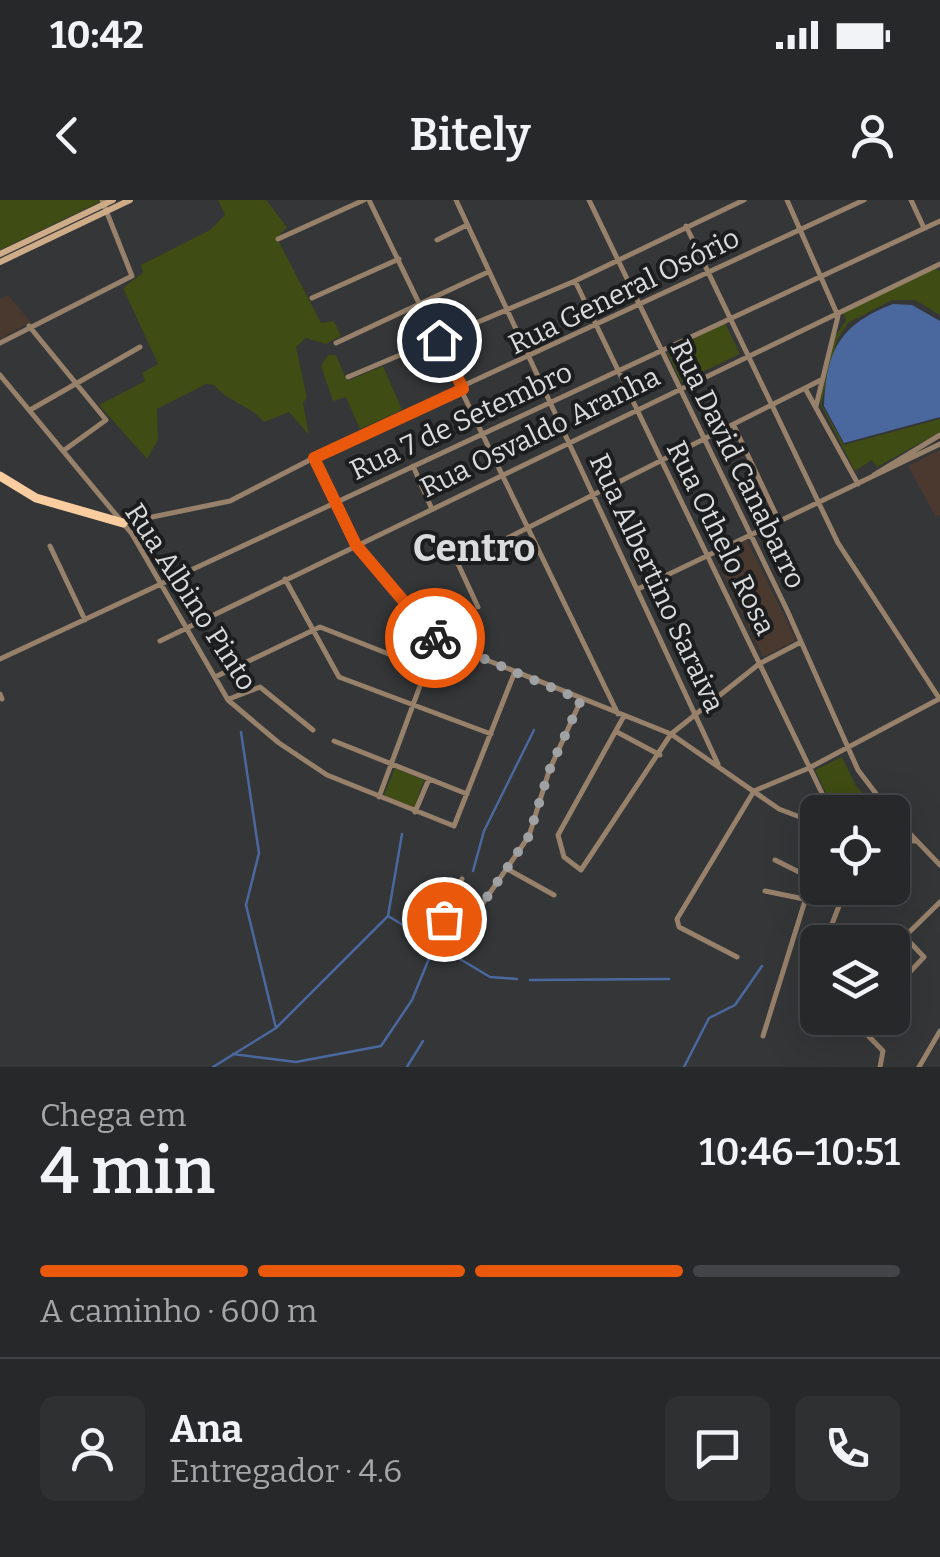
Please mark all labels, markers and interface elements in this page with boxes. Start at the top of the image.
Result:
text: 10:42 [50,12,144,58]
icon: back [40,108,95,163]
text: Bitely [409,108,531,162]
icon: person [845,108,900,163]
street label: Rua General Osório [503,221,745,361]
pin [397,298,482,383]
icon: home [412,313,467,368]
street label: Rua David Canabarro [663,334,813,594]
street label: Rua 7 de Setembro [345,355,577,487]
street label: Rua Osvaldo Aranha [415,360,665,504]
street label: Rua Othelo Rosa [660,436,782,640]
street label: Rua Albertino Saraiva [583,449,731,717]
street label: Rua Albino Pinto [118,497,264,697]
district label: Centro [413,525,535,571]
courier [385,588,485,688]
icon: bike [408,611,463,666]
map controls [800,795,910,1035]
button: locate [800,795,910,905]
pin [402,877,487,962]
icon: bag [417,892,472,947]
button: layers [800,925,910,1035]
text: Chega em [40,1096,187,1134]
text: 10:46–10:51 [699,1129,900,1175]
text: 4 min [40,1132,215,1210]
text: A caminho · 600 m [40,1292,317,1330]
button: person [40,1396,145,1501]
button: chat [665,1396,770,1501]
button: phone [795,1396,900,1501]
text: Ana [170,1406,243,1452]
text: Entregador · 4.6 [170,1452,402,1490]

